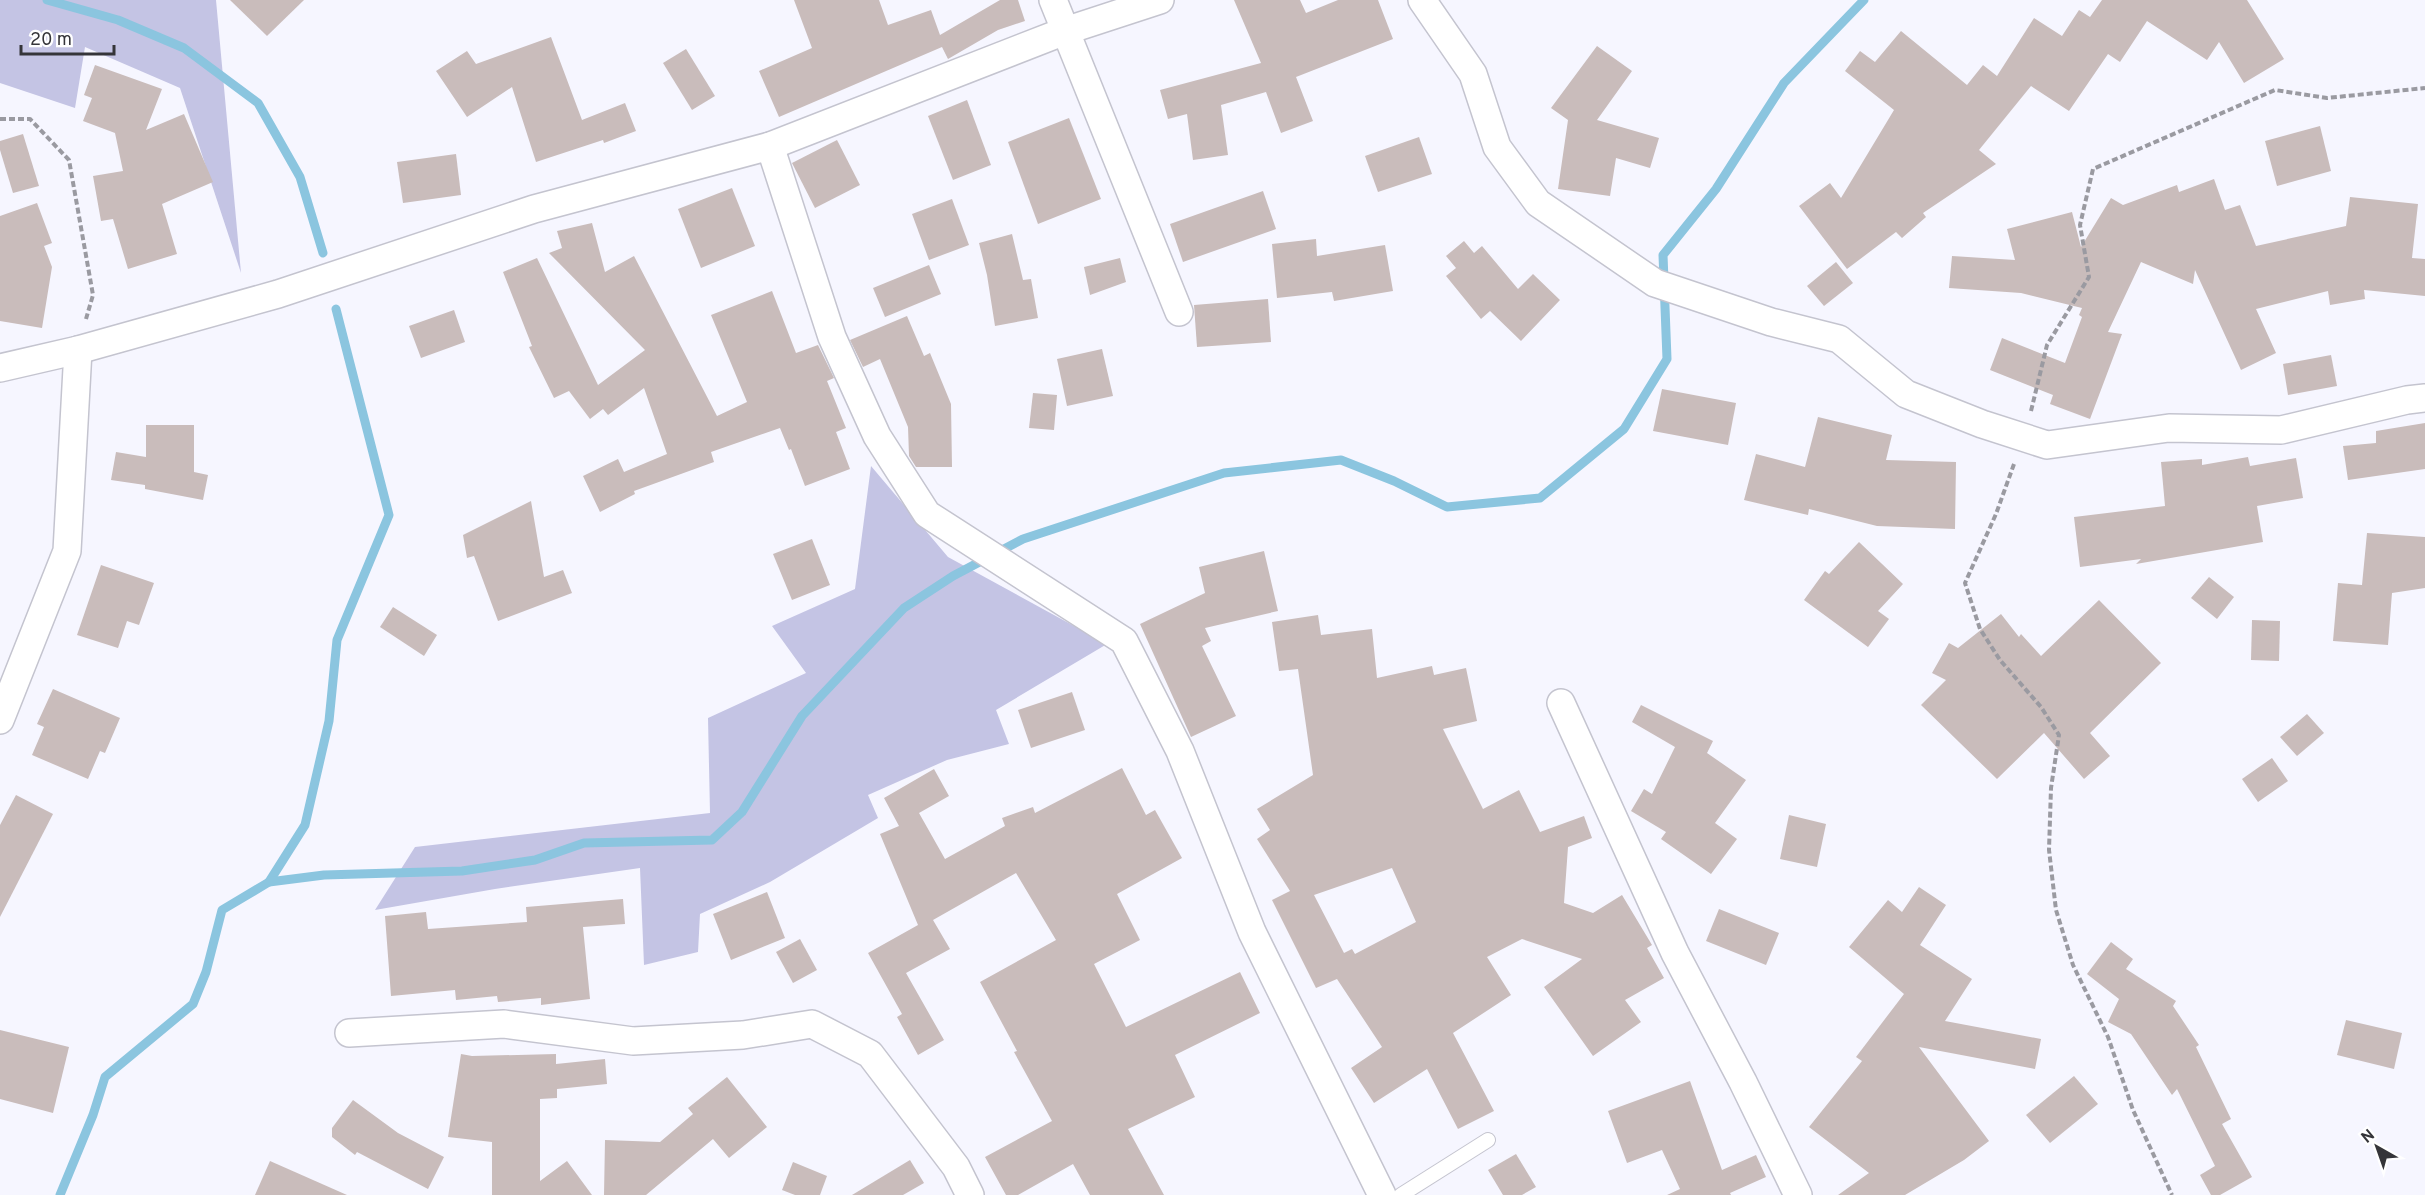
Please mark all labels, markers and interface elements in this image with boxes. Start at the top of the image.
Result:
scale bar [21,18,114,56]
text: 20 m [30,29,72,52]
north arrow [2347,1117,2407,1177]
text: N [2358,1126,2379,1148]

